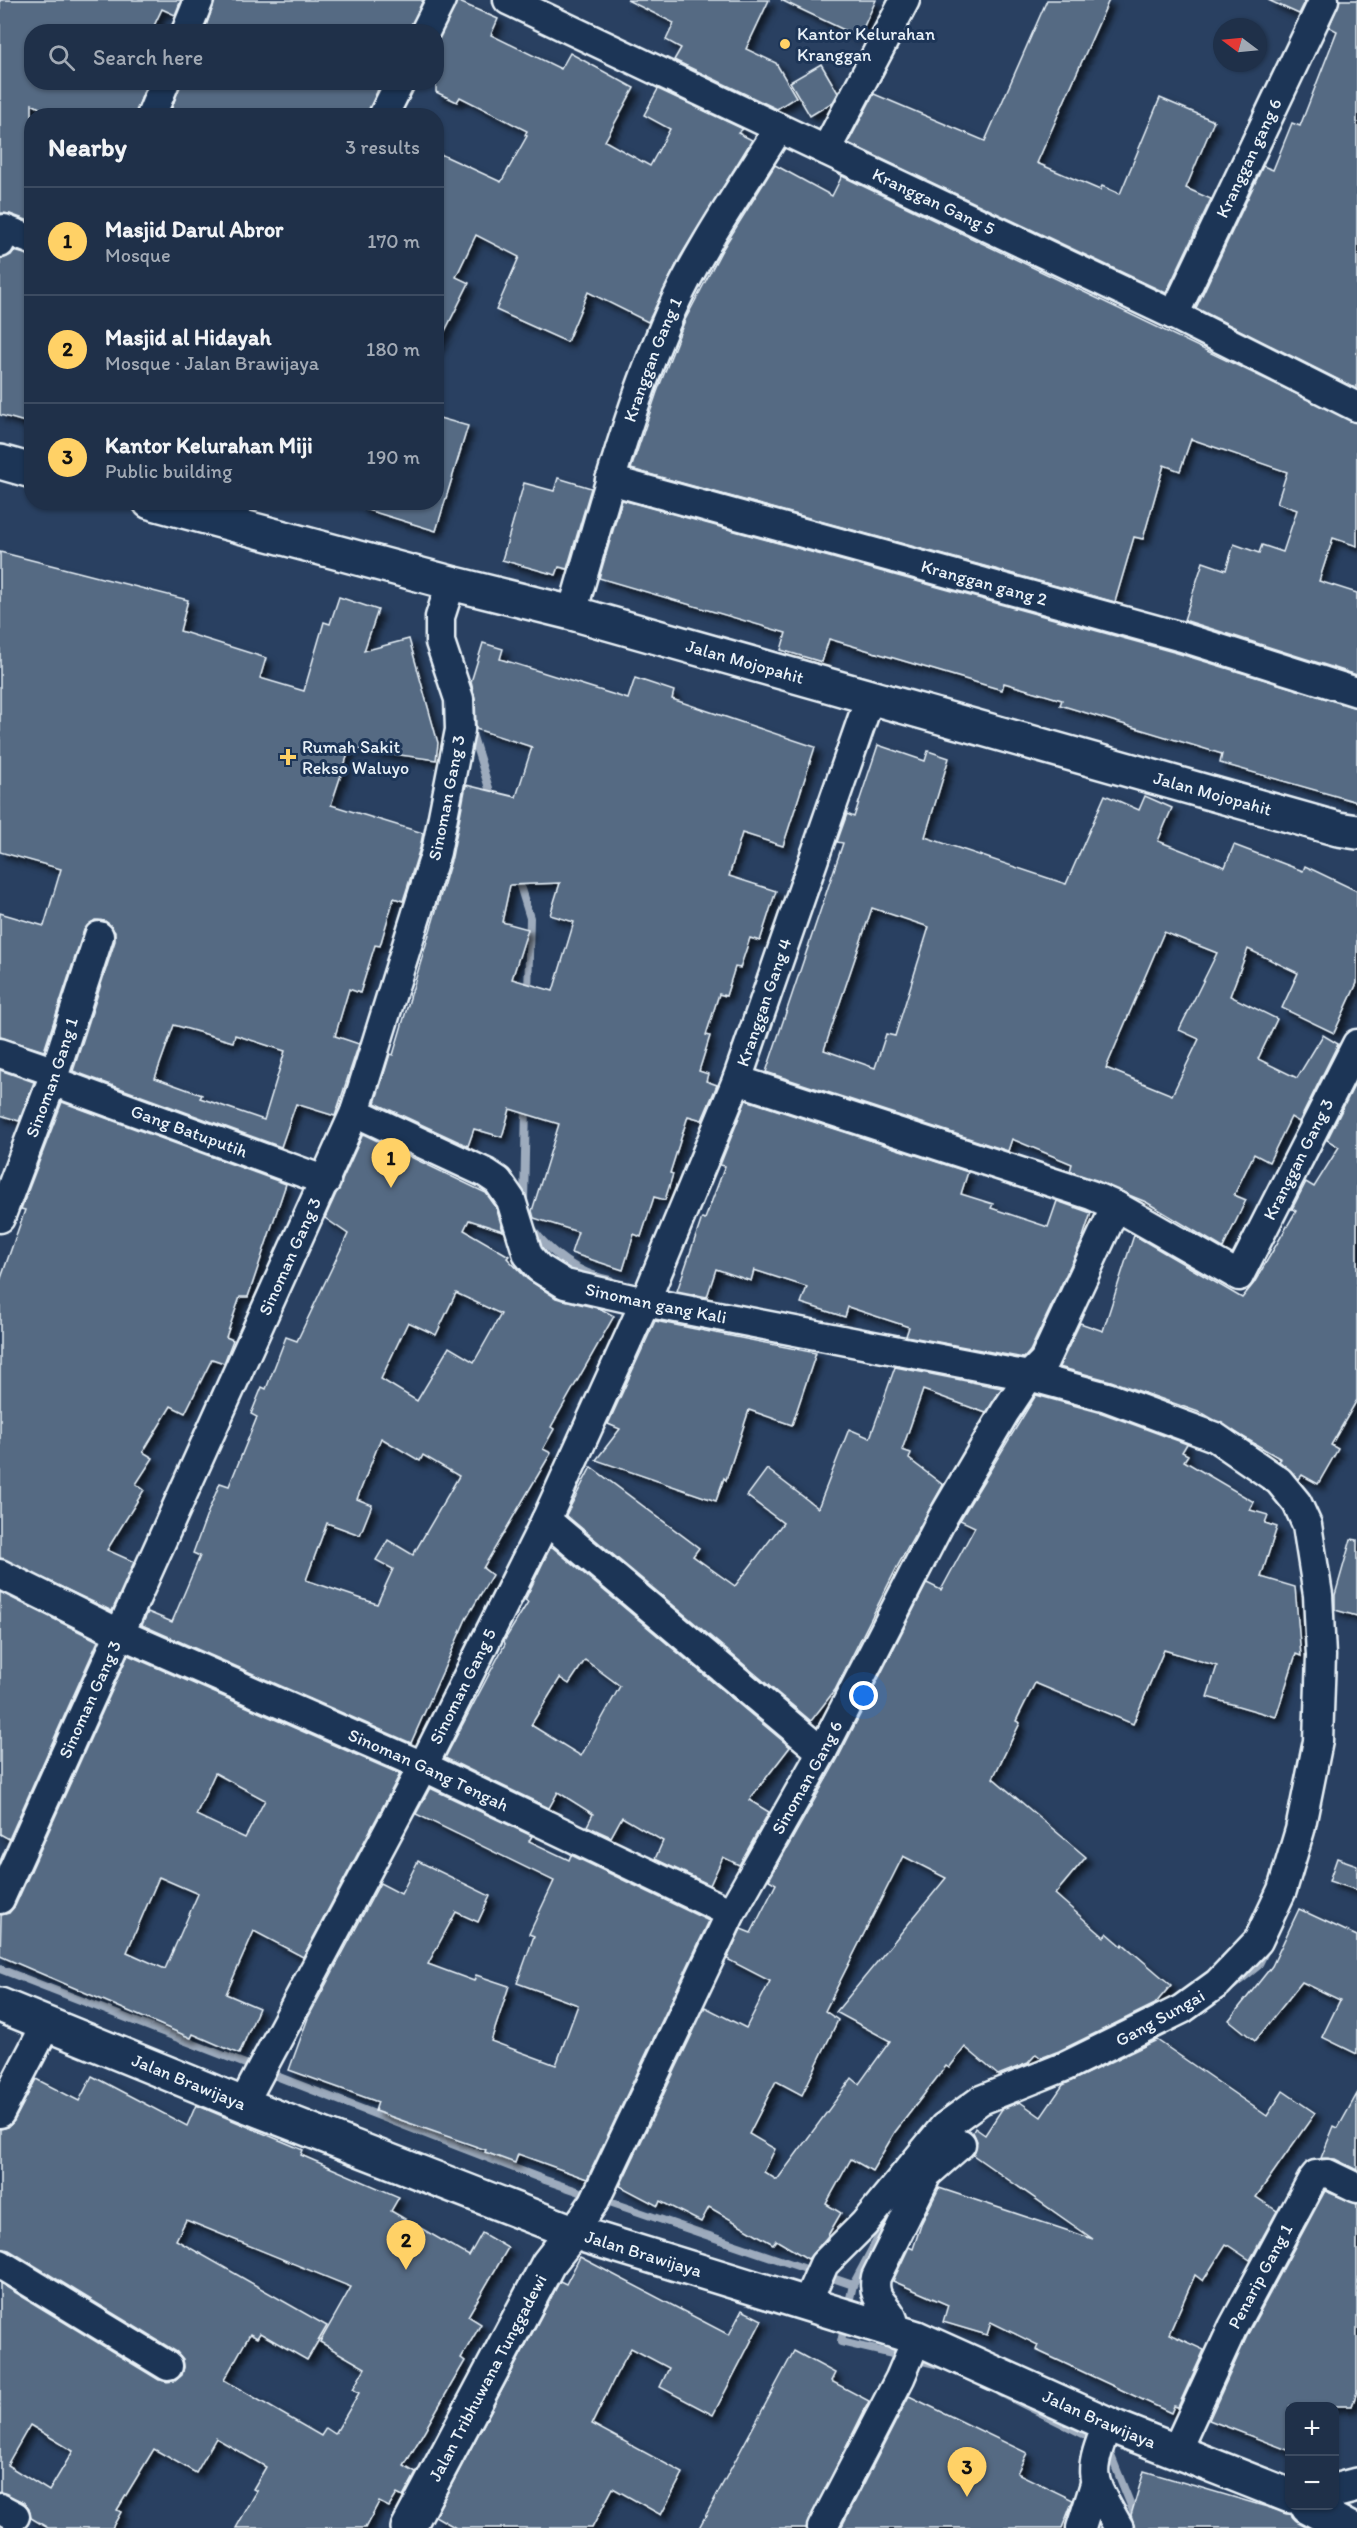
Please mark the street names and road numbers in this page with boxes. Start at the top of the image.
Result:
street label: Kranggan gang 6 [1211,95,1287,221]
street label: Kranggan Gang 5 [869,163,999,240]
street label: Kranggan Gang 1 [619,294,687,425]
street label: Kranggan gang 2 [919,555,1050,611]
street label: Jalan Mojopahit [683,635,807,689]
street label: Sinoman Gang 3 [423,733,470,863]
street label: Jalan Mojopahit [1151,767,1274,821]
street label: Kranggan Gang 4 [732,935,797,1069]
street label: Sinoman Gang 1 [21,1015,83,1140]
street label: Kranggan Gang 3 [1258,1095,1339,1224]
street label: Gang Batuputih [128,1100,251,1163]
street label: Sinoman Gang 3 [254,1194,326,1319]
street label: Sinoman gang Kali [583,1278,728,1328]
street label: Sinoman Gang 5 [425,1625,501,1748]
street label: Sinoman Gang 3 [54,1637,126,1762]
street label: Sinoman Gang 6 [767,1717,847,1838]
street label: Sinoman Gang Tengah [345,1724,512,1816]
street label: Gang Sungai [1112,1985,1208,2051]
street label: Jalan Brawijaya [129,2049,250,2115]
street label: Penarip Gang 1 [1223,2220,1297,2333]
street label: Jalan Brawijaya [582,2225,705,2282]
street label: Jalan Tribhuwana Tunggadewi [424,2270,552,2485]
street label: Jalan Brawijaya [1039,2385,1160,2453]

